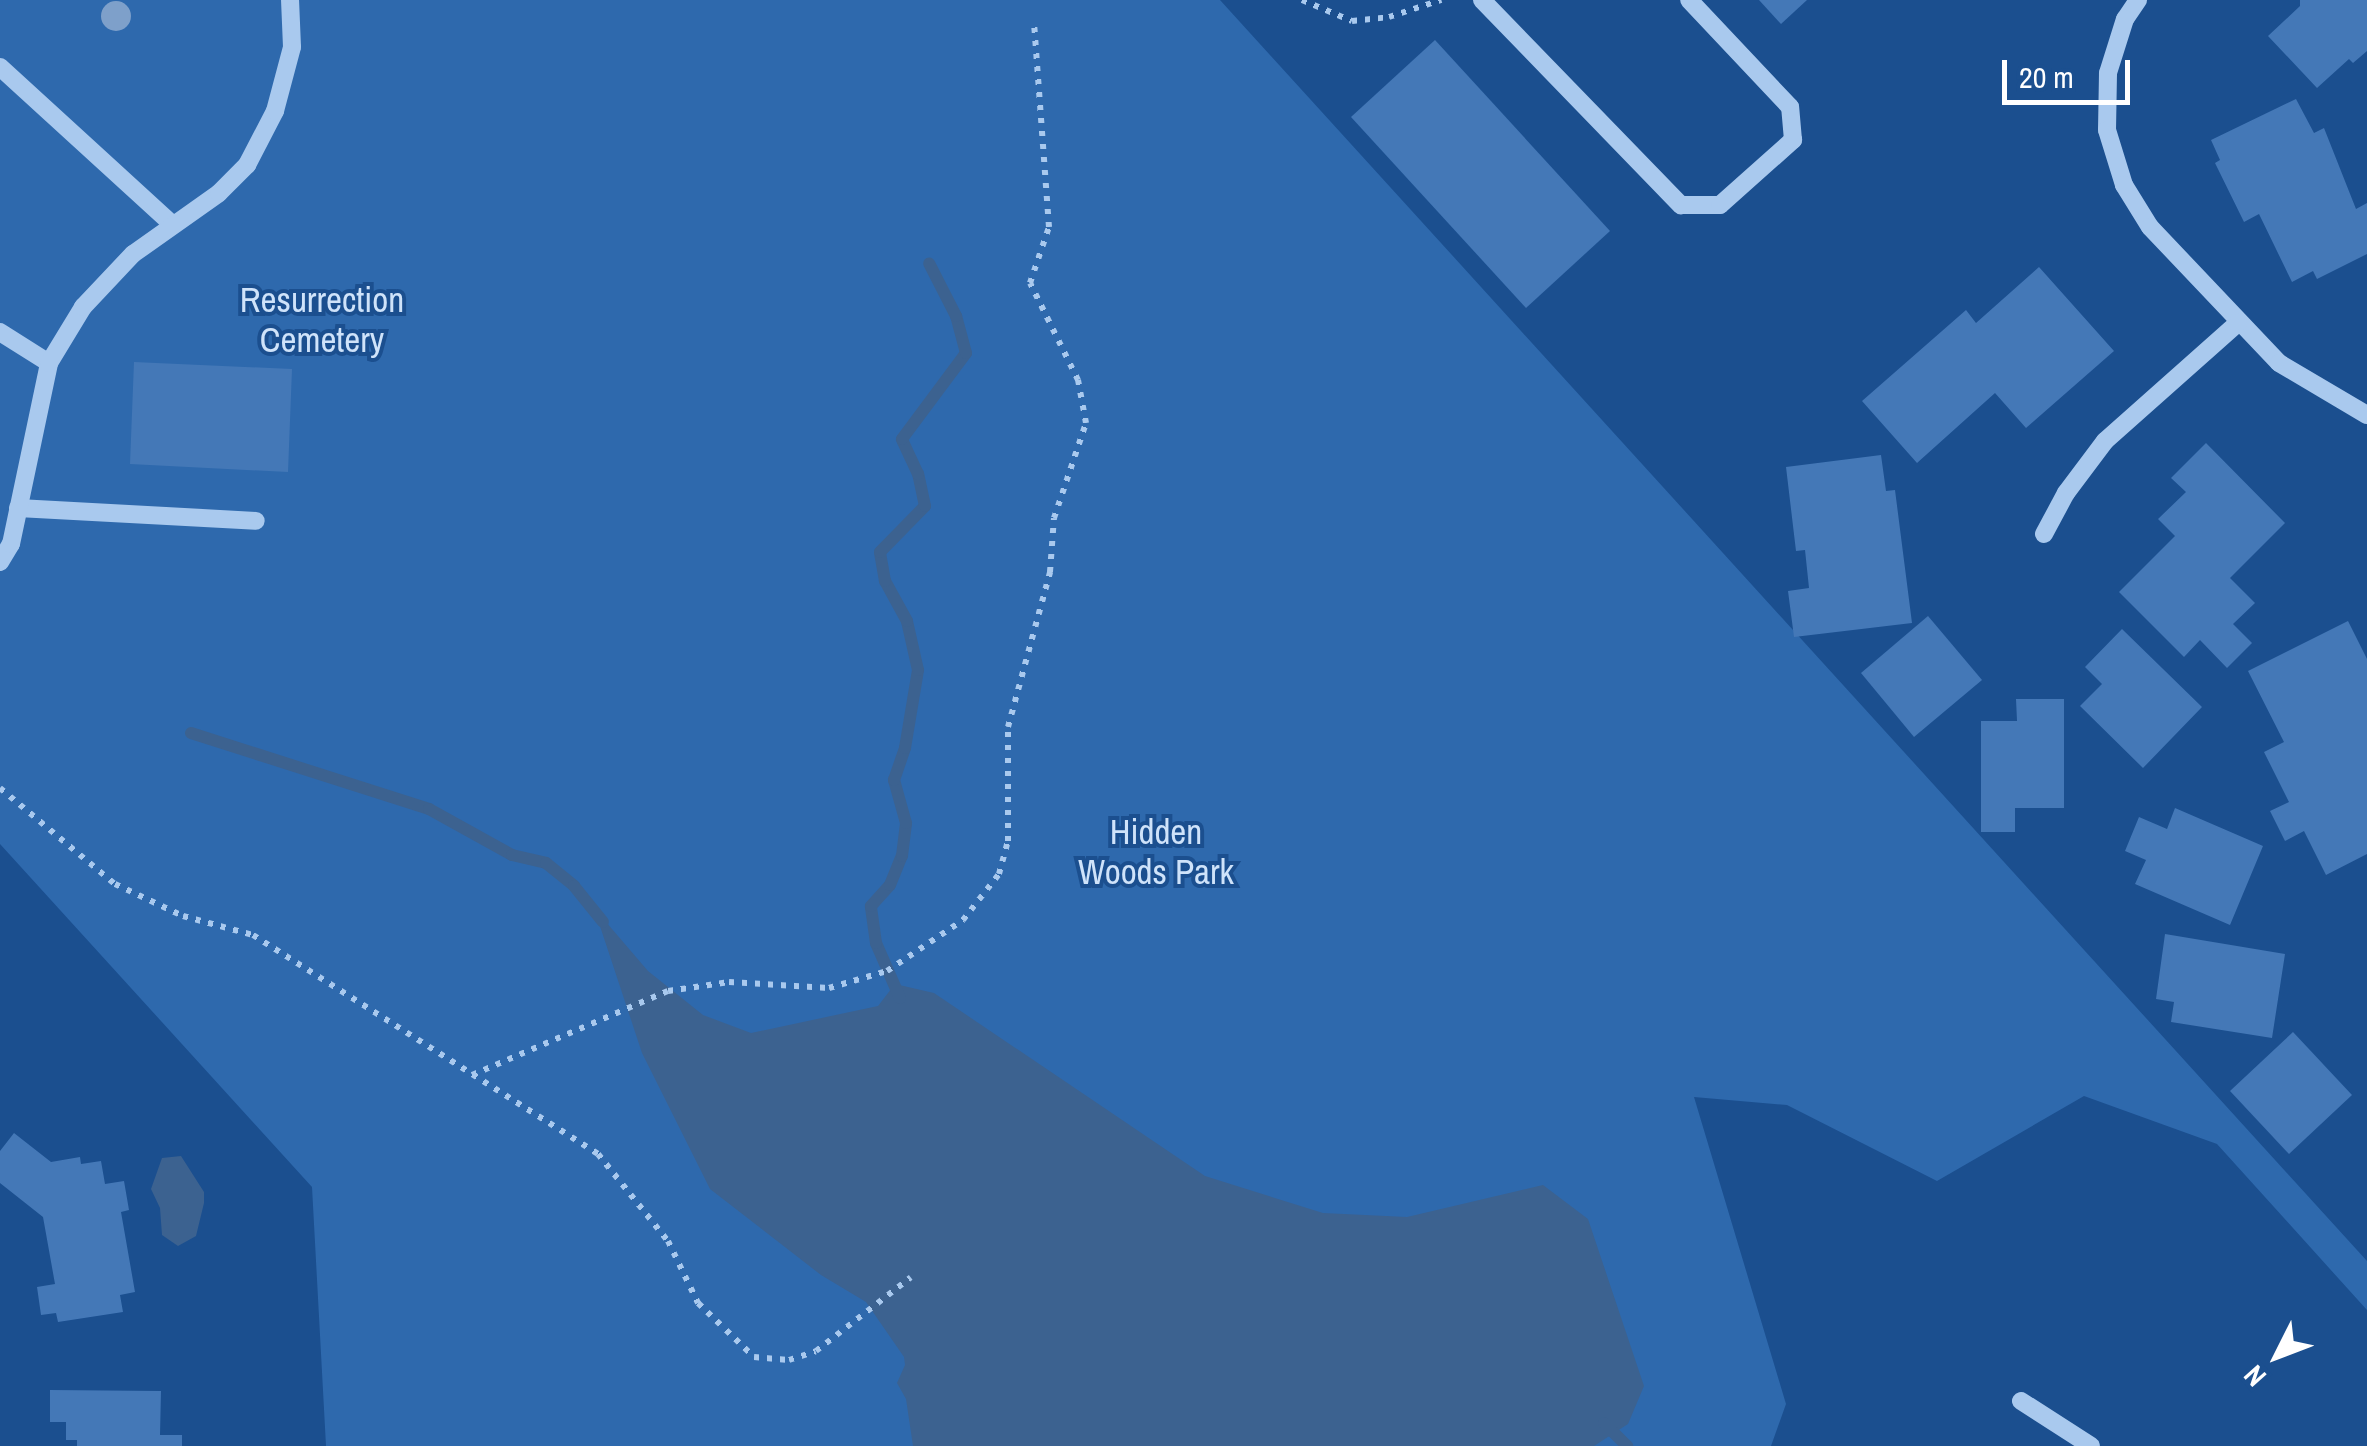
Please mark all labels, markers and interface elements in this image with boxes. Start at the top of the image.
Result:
scale bar [2007,40,2134,102]
text: 20 m [2019,57,2074,97]
park label: Resurrection Cemetery [240,279,404,361]
park label: Hidden Woods Park [1078,811,1234,893]
north arrow [2227,1306,2327,1406]
text: N [2235,1357,2274,1395]

